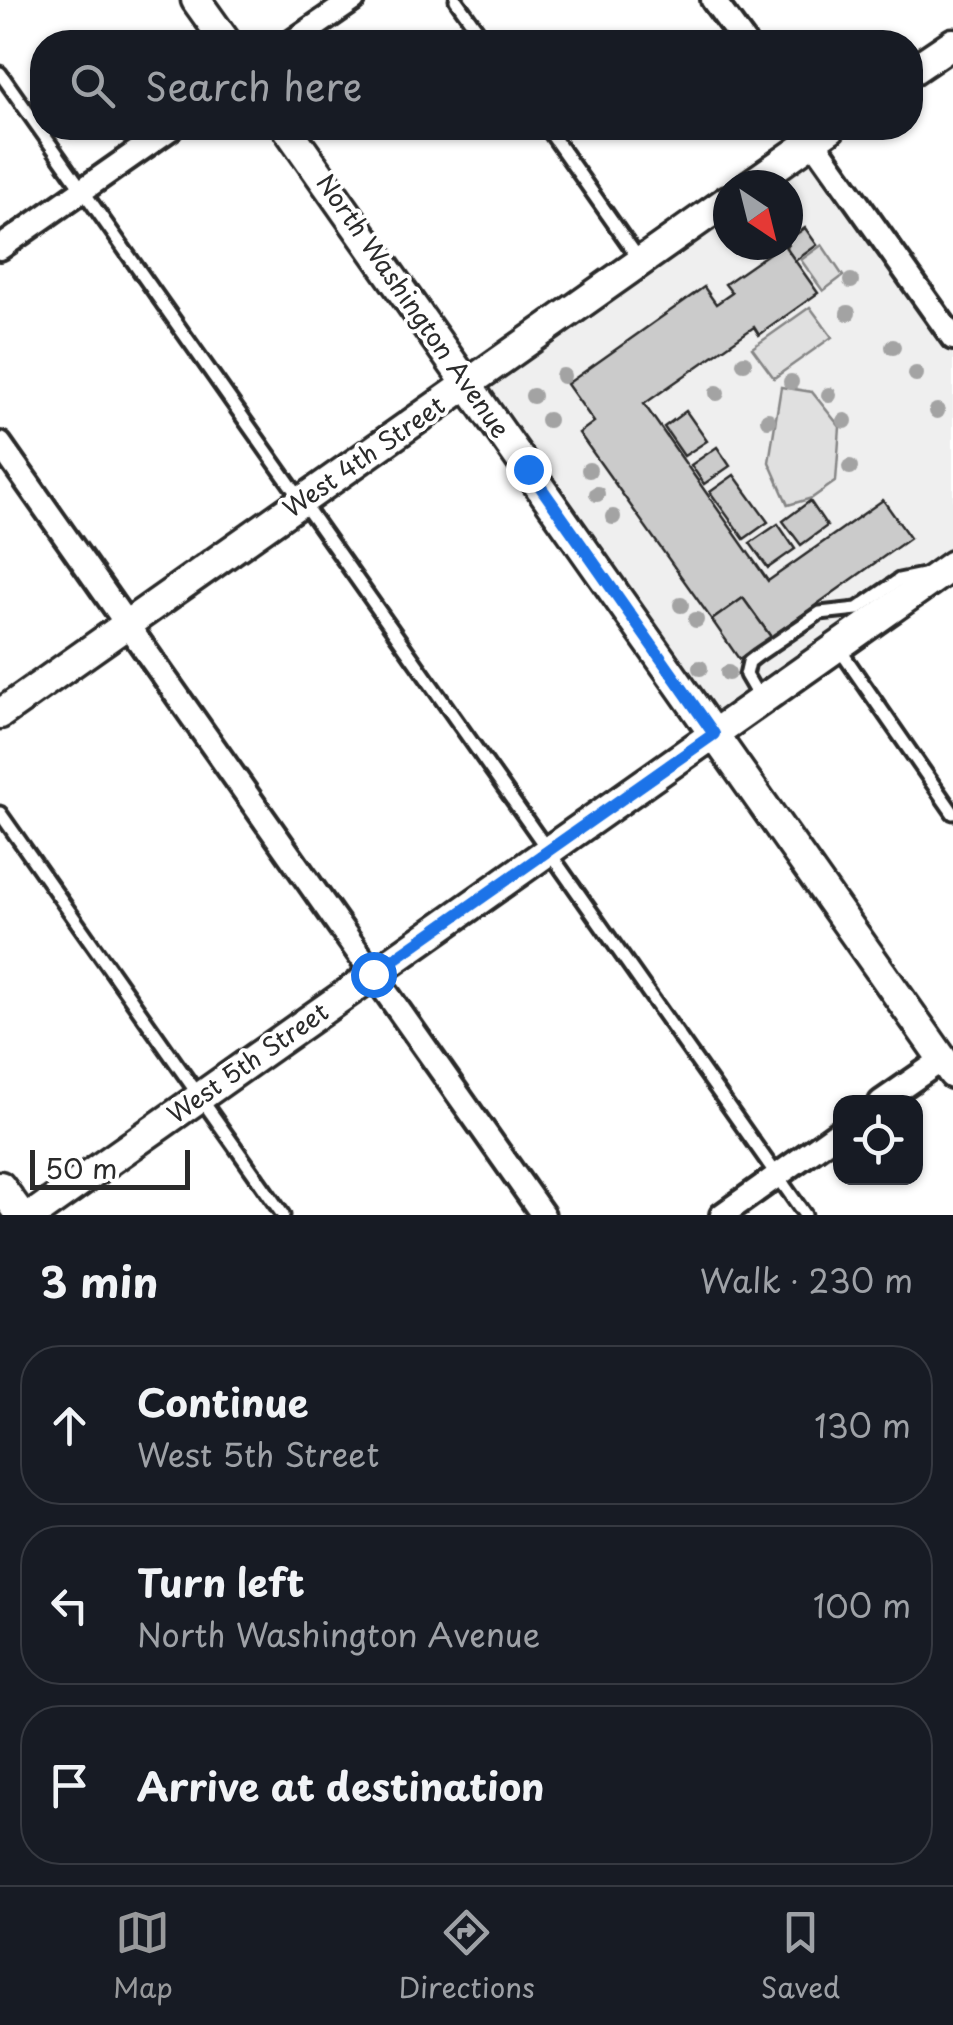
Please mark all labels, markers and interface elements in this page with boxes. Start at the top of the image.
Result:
search box [30,30,923,140]
text: Search here [145,57,362,114]
icon: search [65,58,120,113]
street label: North Washington Avenue [308,166,520,445]
north arrow [713,170,803,260]
street label: West 4th Street [275,386,452,526]
route end [506,447,552,493]
route start [351,952,397,998]
street label: West 5th Street [159,992,336,1132]
map controls [833,1095,923,1185]
button: locate [833,1095,923,1185]
scale bar [30,1145,190,1190]
text: 50 m [45,1146,118,1189]
text: 3 min [40,1249,158,1312]
text: Walk · 230 m [700,1256,913,1304]
text: Continue [137,1373,308,1430]
icon: ahead [42,1398,97,1453]
text: 130 m [814,1401,911,1449]
text: West 5th Street [137,1430,379,1478]
text: Turn left [137,1553,305,1610]
icon: left [42,1578,97,1633]
text: 100 m [813,1581,911,1629]
text: North Washington Avenue [137,1610,540,1658]
text: Arrive at destination [137,1757,545,1814]
icon: arrive [42,1758,97,1813]
tab: Map [113,1905,173,2008]
tab: Directions [399,1905,535,2008]
tab: Saved [761,1905,840,2008]

